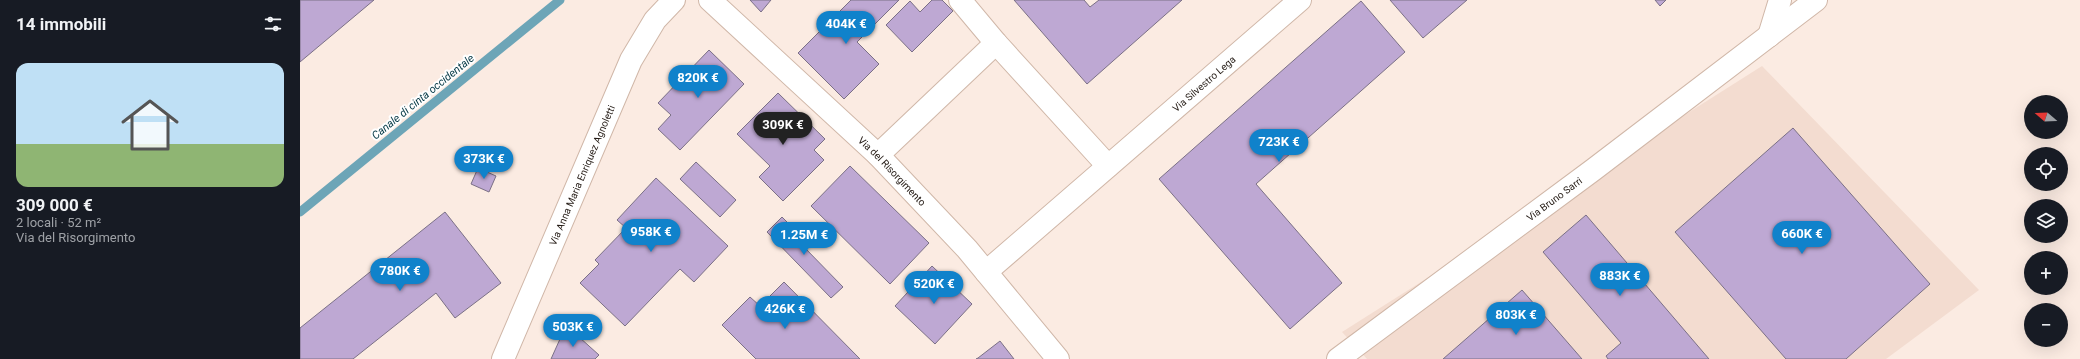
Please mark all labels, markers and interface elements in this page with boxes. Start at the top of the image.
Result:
pin: 404K € [813,11,879,45]
icon: filters [262,13,284,35]
text: 14 immobili [16,14,106,34]
text: 404K € [825,16,867,31]
water label: Canale di cinta occidentale [369,52,477,142]
street label: Via Silvestro Lega [1170,53,1237,114]
pin: 820K € [665,65,731,99]
text: 820K € [677,70,719,85]
icon: home [114,89,186,161]
north arrow [2024,95,2068,139]
map controls [2024,95,2068,347]
street label: Via Anna Maria Enriquez Agnoletti [547,103,617,247]
pin: 309K € [750,112,816,146]
text: 309K € [762,117,804,132]
pin: 723K € [1246,129,1312,163]
street label: Via del Risorgimento [856,134,929,208]
text: 723K € [1258,134,1300,149]
pin: 373K € [451,146,517,180]
button: locate [2024,147,2068,191]
text: 373K € [463,151,505,166]
street label: Via Bruno Sarri [1524,175,1584,223]
text: 309 000 € [16,195,93,215]
button: layers [2024,199,2068,243]
text: 2 locali · 52 m² [16,215,101,230]
pin: 958K € [618,219,684,253]
pin: 660K € [1769,221,1835,255]
pin: 1.25M € [767,222,841,256]
text: 958K € [630,224,672,239]
text: 660K € [1781,226,1823,241]
text: 1.25M € [780,227,828,242]
text: Via del Risorgimento [16,230,135,245]
button: + [2024,251,2068,295]
pin: 780K € [367,258,433,292]
text: 780K € [379,263,421,278]
pin: 883K € [1587,263,1653,297]
text: 883K € [1599,268,1641,283]
pin: 520K € [901,271,967,305]
text: 520K € [913,276,955,291]
pin: 426K € [752,296,818,330]
text: 426K € [764,301,806,316]
pin: 803K € [1483,302,1549,336]
button: − [2024,303,2068,347]
text: 803K € [1495,307,1537,322]
pin: 503K € [540,314,606,348]
text: 503K € [552,319,594,334]

